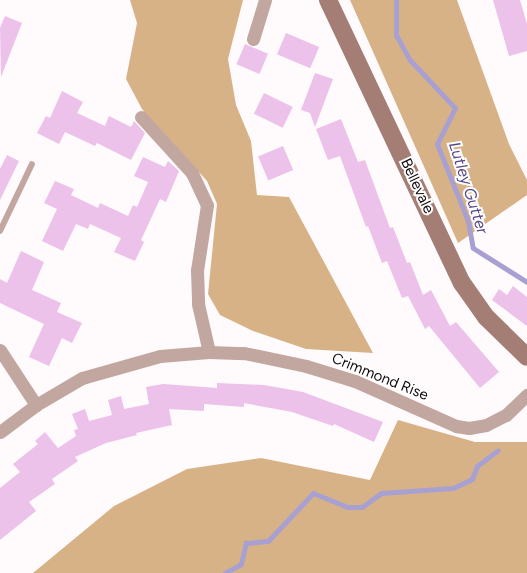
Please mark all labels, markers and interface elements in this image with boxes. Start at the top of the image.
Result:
water label: Lutley Gutter [444,140,492,236]
street label: Bellevale [396,156,438,216]
street label: Crimmond Rise [329,349,431,405]

